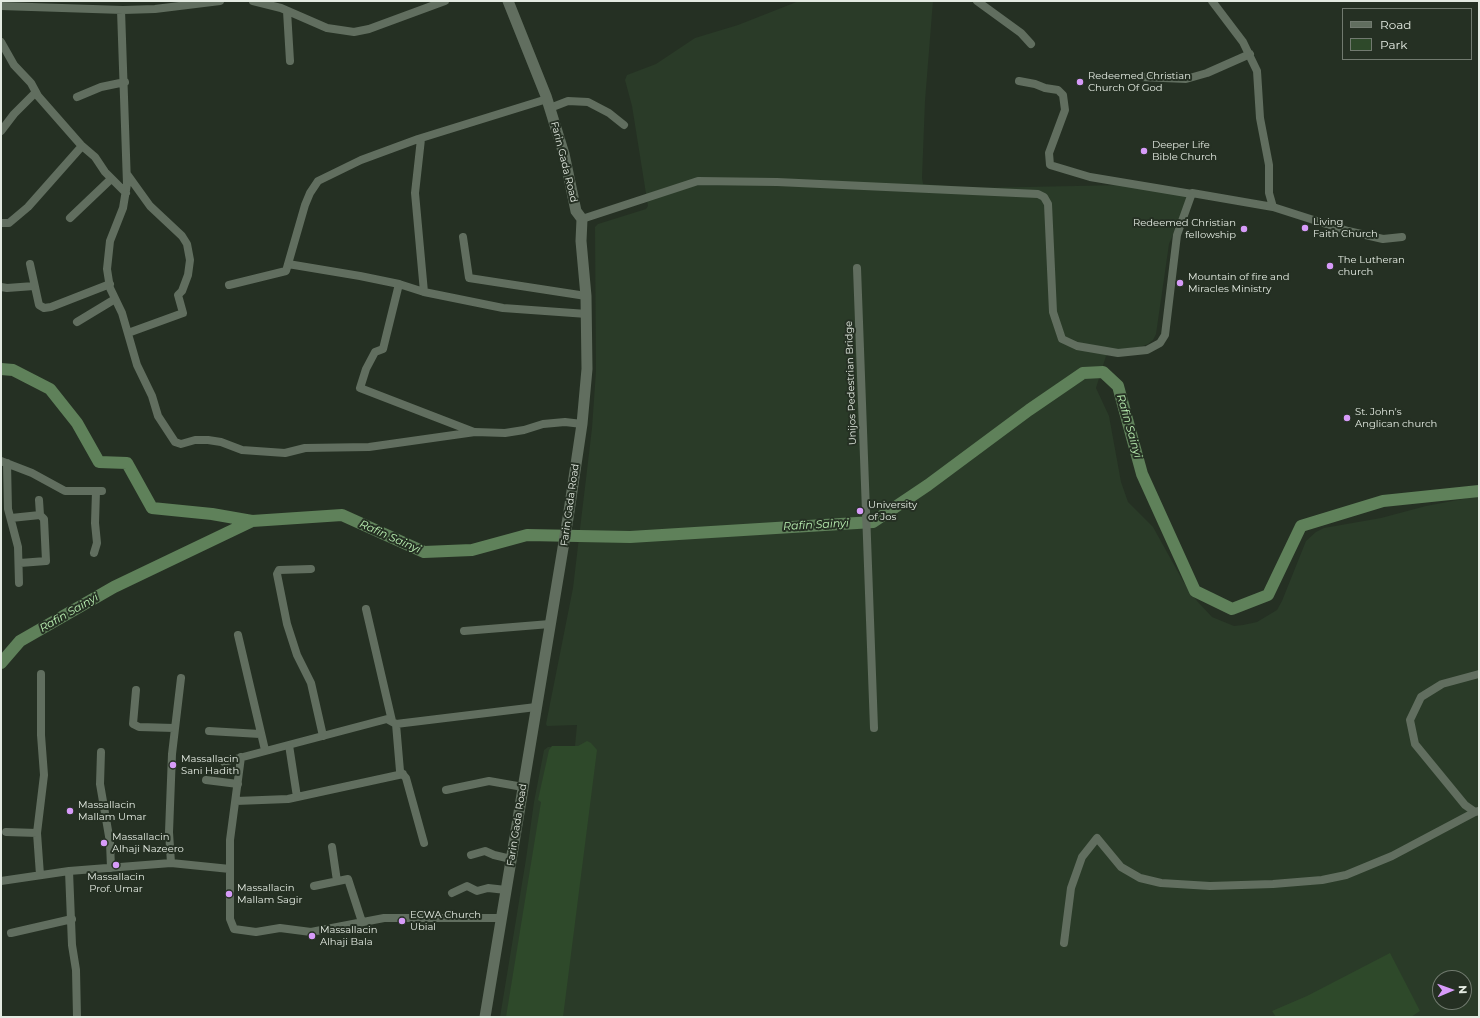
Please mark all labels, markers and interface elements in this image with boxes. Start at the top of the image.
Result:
legend [1342,8,1472,60]
text: Road [1380,17,1411,32]
text: Park [1380,37,1407,52]
place label: Redeemed Christian Church Of God [1088,70,1191,94]
marker: Redeemed Christian Church Of God [1075,77,1085,87]
street label: Farin Gada Road [548,120,580,204]
place label: Deeper Life Bible Church [1152,139,1217,162]
marker: Deeper Life Bible Church [1139,146,1149,156]
place label: Living Faith Church [1313,216,1378,240]
place label: Redeemed Christian fellowship [1133,217,1236,240]
marker: Living Faith Church [1300,223,1310,233]
marker: Redeemed Christian fellowship [1239,224,1249,234]
place label: The Lutheran church [1338,254,1405,278]
marker: The Lutheran church [1325,261,1335,271]
place label: Mountain of fire and Miracles Ministry [1188,271,1289,294]
marker: Mountain of fire and Miracles Ministry [1175,278,1185,288]
street label: Unijos Pedestrian Bridge [843,321,859,445]
water label: Rafin Sainyi [1114,393,1144,459]
place label: St. John's Anglican church [1355,406,1437,430]
marker: St. John's Anglican church [1342,413,1352,423]
street label: Farin Gada Road [558,463,582,547]
place label: University of Jos [868,499,917,522]
marker: University of Jos [855,506,865,516]
water label: Rafin Sainyi [783,517,849,533]
water label: Rafin Sainyi [357,518,423,556]
water label: Rafin Sainyi [37,591,101,635]
place label: Massallacin Sani Hadith [181,753,239,776]
marker: Massallacin Sani Hadith [168,760,178,770]
street label: Farin Gada Road [505,783,529,867]
place label: Massallacin Mallam Umar [78,799,146,822]
marker: Massallacin Mallam Umar [65,806,75,816]
place label: Massallacin Alhaji Nazeero [112,831,184,854]
marker: Massallacin Alhaji Nazeero [99,838,109,848]
marker: Massallacin Prof. Umar [111,860,121,870]
place label: Massallacin Prof. Umar [87,871,145,894]
place label: Massallacin Mallam Sagir [237,882,303,906]
marker: Massallacin Mallam Sagir [224,889,234,899]
place label: ECWA Church Ubial [410,909,481,932]
marker: ECWA Church Ubial [397,916,407,926]
place label: Massallacin Alhaji Bala [320,924,377,948]
marker: Massallacin Alhaji Bala [307,931,317,941]
north arrow [1432,970,1472,1010]
text: N [1456,985,1470,994]

